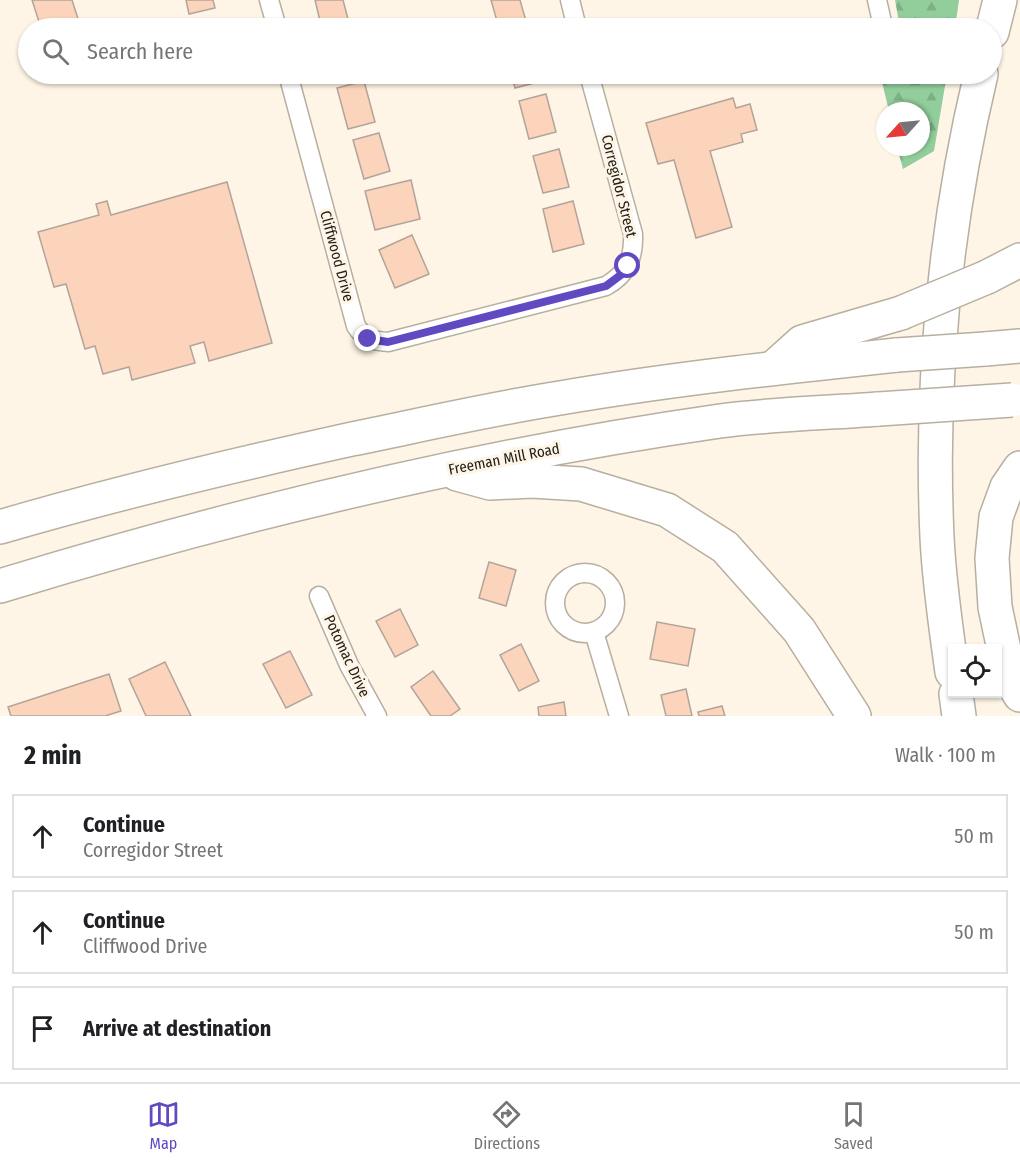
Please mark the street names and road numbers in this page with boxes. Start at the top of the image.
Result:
street label: Corregidor Street [598,133,640,239]
street label: Cliffwood Drive [316,209,358,303]
street label: Freeman Mill Road [447,439,561,479]
street label: Potomac Drive [320,612,374,700]

